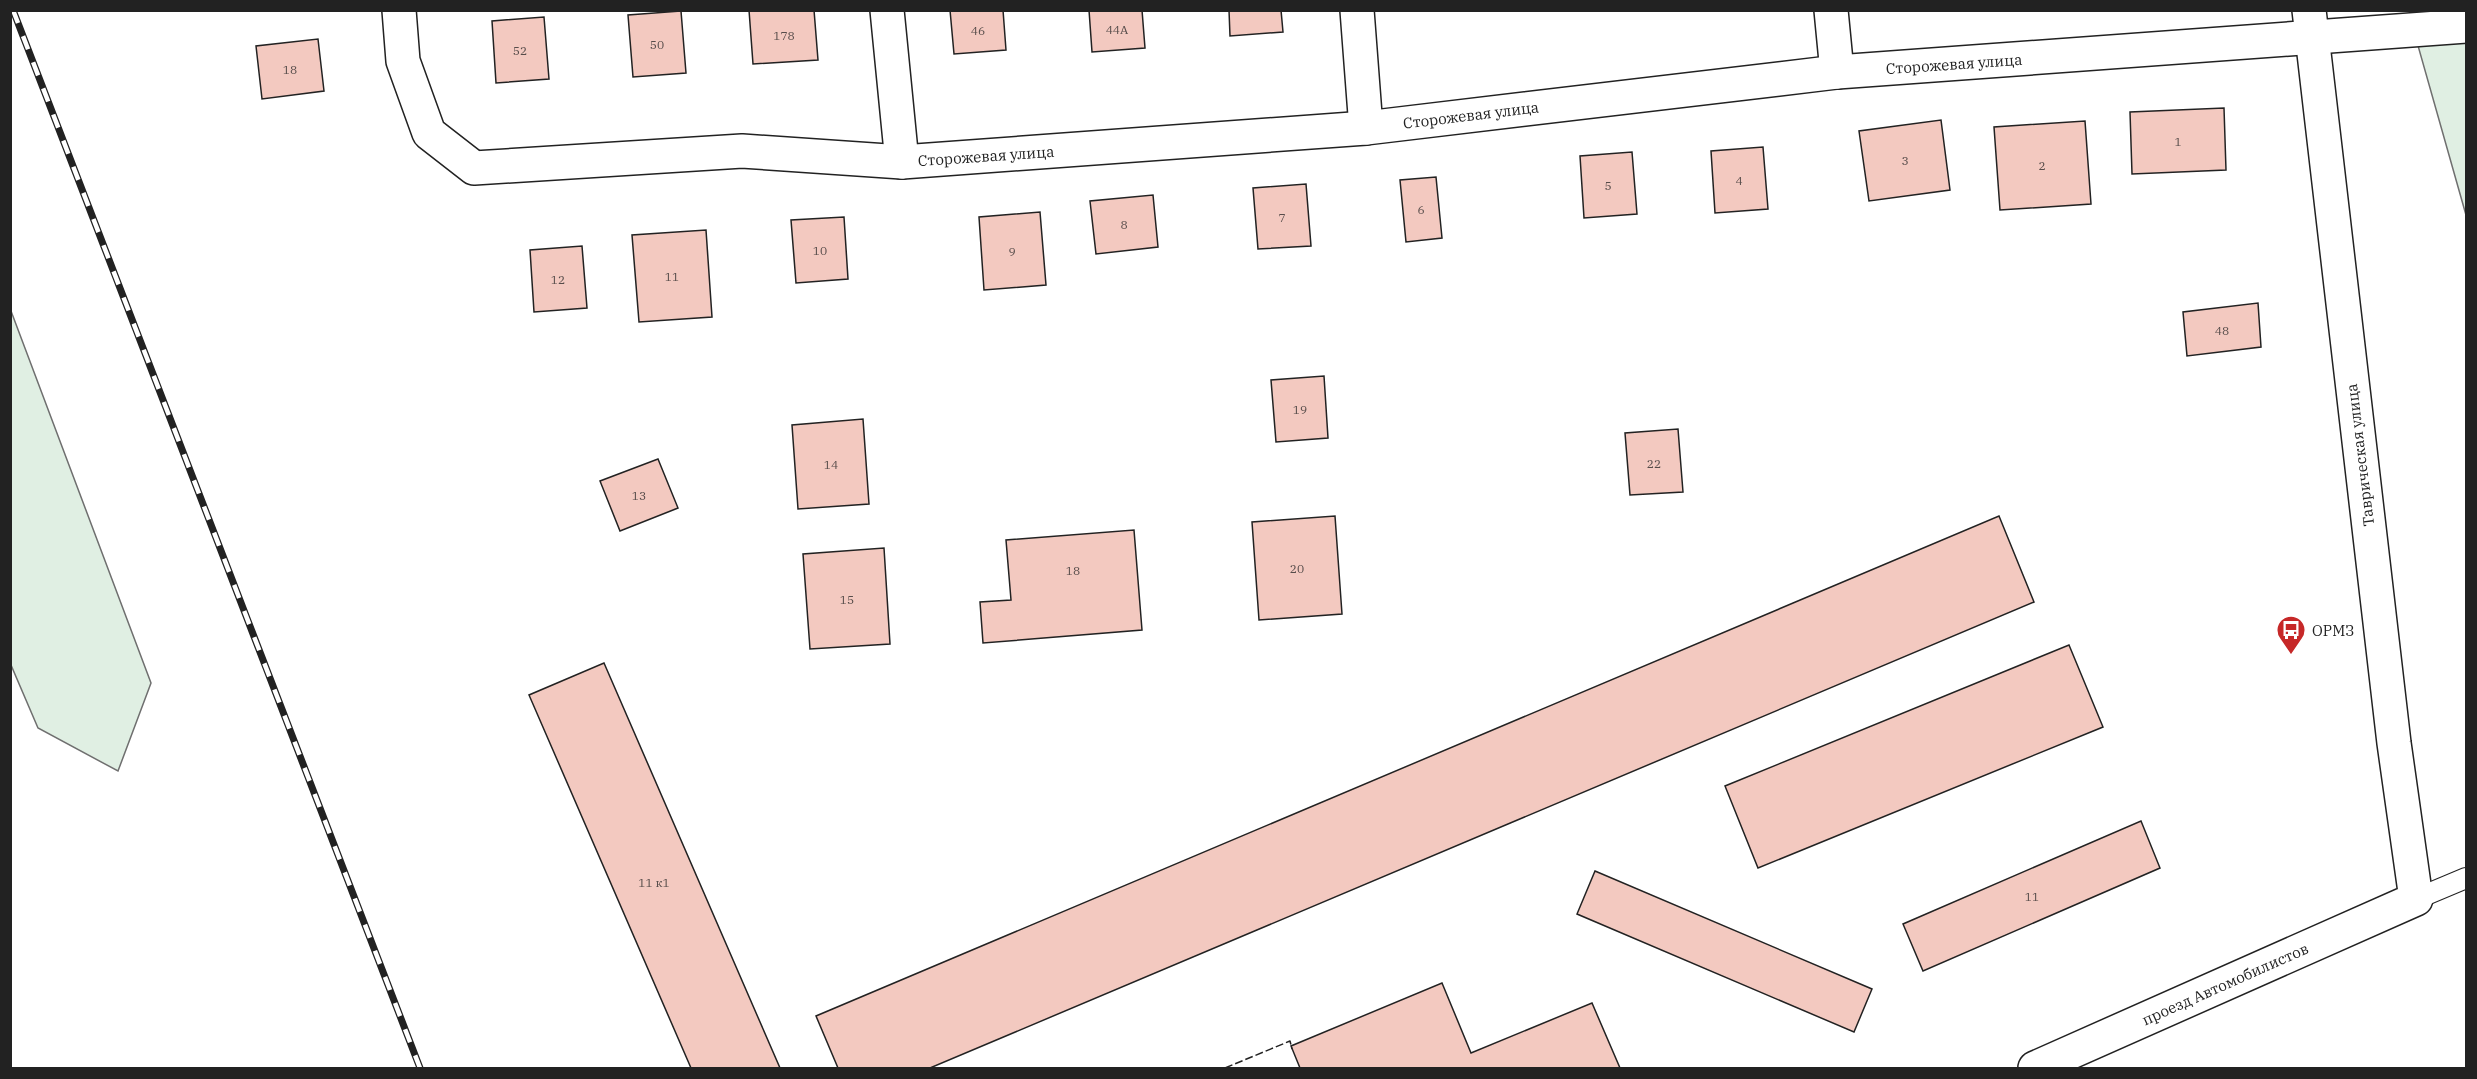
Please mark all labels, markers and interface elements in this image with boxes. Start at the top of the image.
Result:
house number: 44А [1106,22,1129,37]
house number: 46 [971,23,985,38]
house number: 178 [773,28,795,43]
house number: 50 [650,37,664,52]
house number: 52 [513,43,527,58]
street label: Сторожевая улица [1885,50,2023,78]
house number: 18 [283,62,297,77]
street label: Сторожевая улица [1402,97,1540,133]
house number: 1 [2174,134,2182,149]
street label: Сторожевая улица [917,142,1055,170]
house number: 3 [1901,153,1909,168]
house number: 2 [2038,158,2046,173]
house number: 4 [1735,173,1743,188]
house number: 5 [1604,178,1612,193]
house number: 6 [1417,202,1425,217]
house number: 7 [1278,210,1286,225]
house number: 8 [1120,217,1128,232]
house number: 10 [813,243,827,258]
house number: 9 [1008,244,1016,259]
house number: 11 [665,269,679,284]
house number: 12 [551,272,565,287]
house number: 48 [2215,323,2229,338]
street label: Таврическая улица [2342,383,2378,527]
house number: 19 [1293,402,1307,417]
house number: 22 [1647,456,1661,471]
house number: 14 [824,457,838,472]
house number: 13 [632,488,646,503]
house number: 20 [1290,561,1304,576]
house number: 18 [1066,563,1080,578]
house number: 15 [840,592,854,607]
bus stop icon: ОРМЗ [2275,614,2307,656]
place label: ОРМЗ [2312,621,2354,640]
house number: 11 к1 [638,875,670,890]
house number: 11 [2025,889,2039,904]
street label: проезд Автомобилистов [2139,939,2311,1029]

